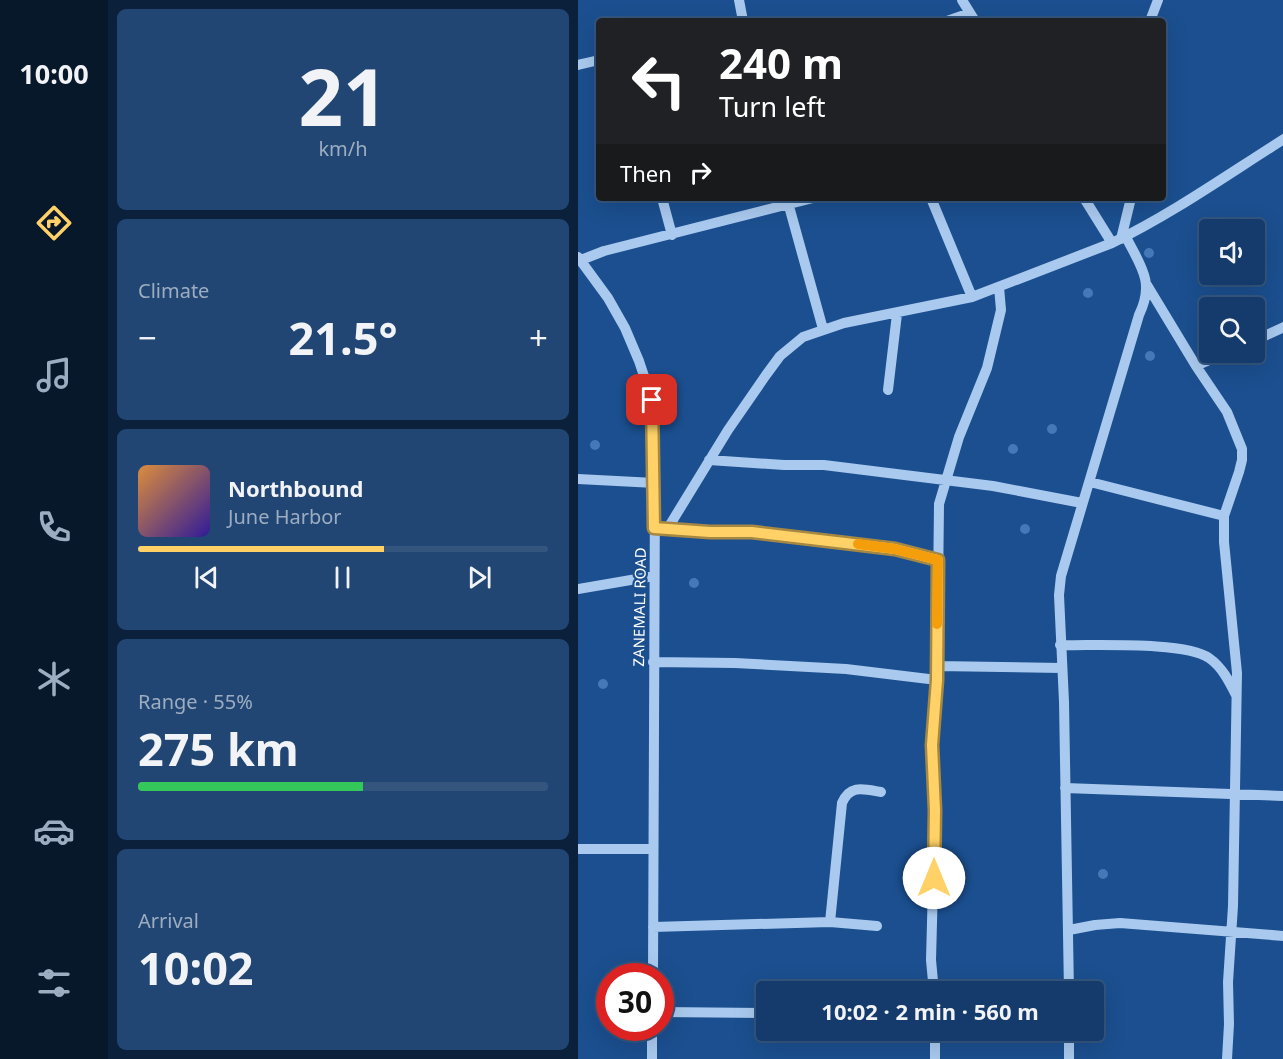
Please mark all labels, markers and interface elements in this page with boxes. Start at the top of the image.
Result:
text: 240 m [719,34,843,91]
icon: left [620,42,698,120]
text: 21 [298,43,388,149]
text: 10:00 [19,55,89,92]
text: Turn left [719,88,825,125]
text: km/h [318,135,368,162]
icon: right [684,156,717,189]
text: Then [620,158,672,188]
icon: directions [33,202,75,244]
map controls [1199,219,1265,363]
button: sound [1199,219,1265,285]
text: Climate [138,277,209,304]
button: search [1199,297,1265,363]
text: 21.5° [289,307,397,368]
text: − [138,315,157,360]
text: + [529,315,548,360]
icon: music [33,354,75,396]
pin [626,374,677,425]
icon: arrive [635,383,668,416]
text: Northbound [228,473,363,503]
text: June Harbor [228,503,342,530]
icon: phone [33,506,75,548]
street label: ZANEMALI ROAD [628,547,650,667]
icon: previous [190,561,223,594]
icon: pause [326,561,359,594]
icon: next [463,561,496,594]
icon: climate [33,658,75,700]
text: Range · 55% [138,688,253,715]
text: 275 km [138,718,299,779]
icon: car [33,810,75,852]
position arrow [902,846,966,910]
text: Arrival [138,907,199,934]
text: 10:02 [138,937,254,998]
icon: filters [33,962,75,1004]
speed limit sign: 30 [596,963,674,1041]
text: 10:02 · 2 min · 560 m [821,996,1039,1026]

